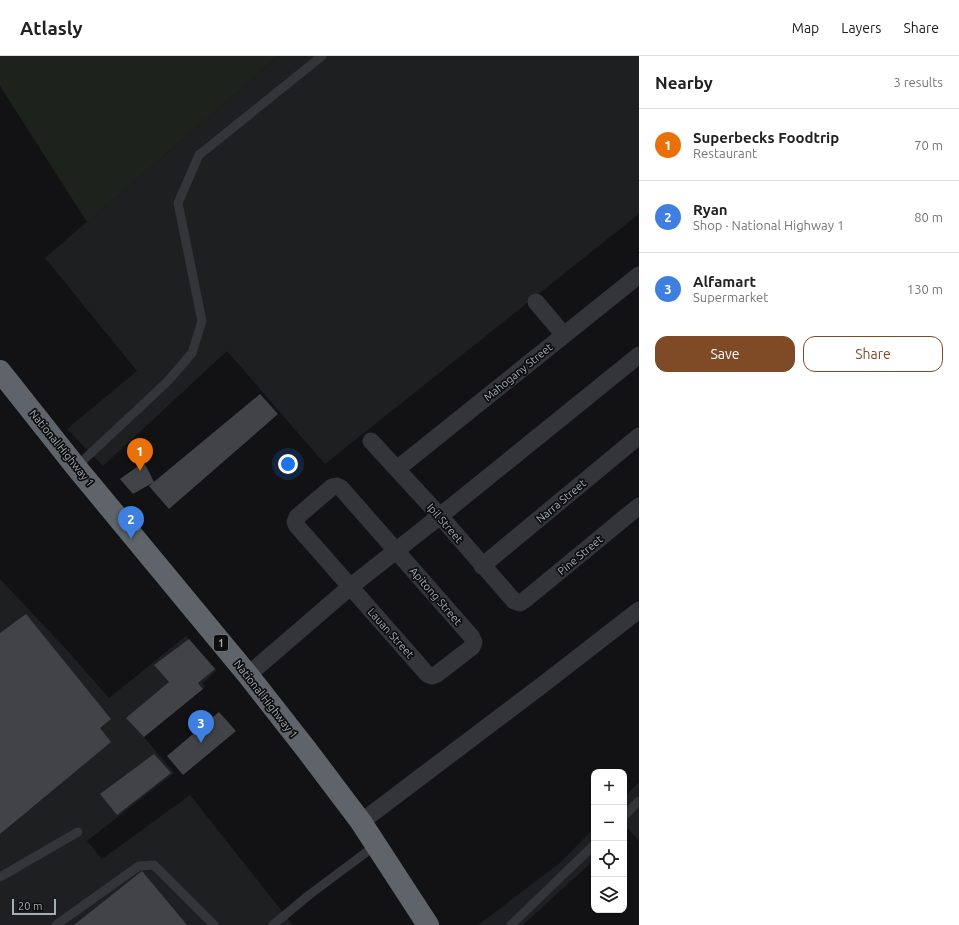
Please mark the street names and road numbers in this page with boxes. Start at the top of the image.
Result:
street label: Mahogany Street [481,340,555,403]
street label: National Highway 1 [27,407,97,489]
street label: Narra Street [534,476,589,525]
street label: Ipil Street [425,501,466,546]
street label: Pine Street [555,532,605,577]
street label: Apitong Street [408,565,465,628]
street label: Lauan Street [366,606,417,661]
road number: 1 [214,635,228,651]
street label: National Highway 1 [232,658,300,740]

